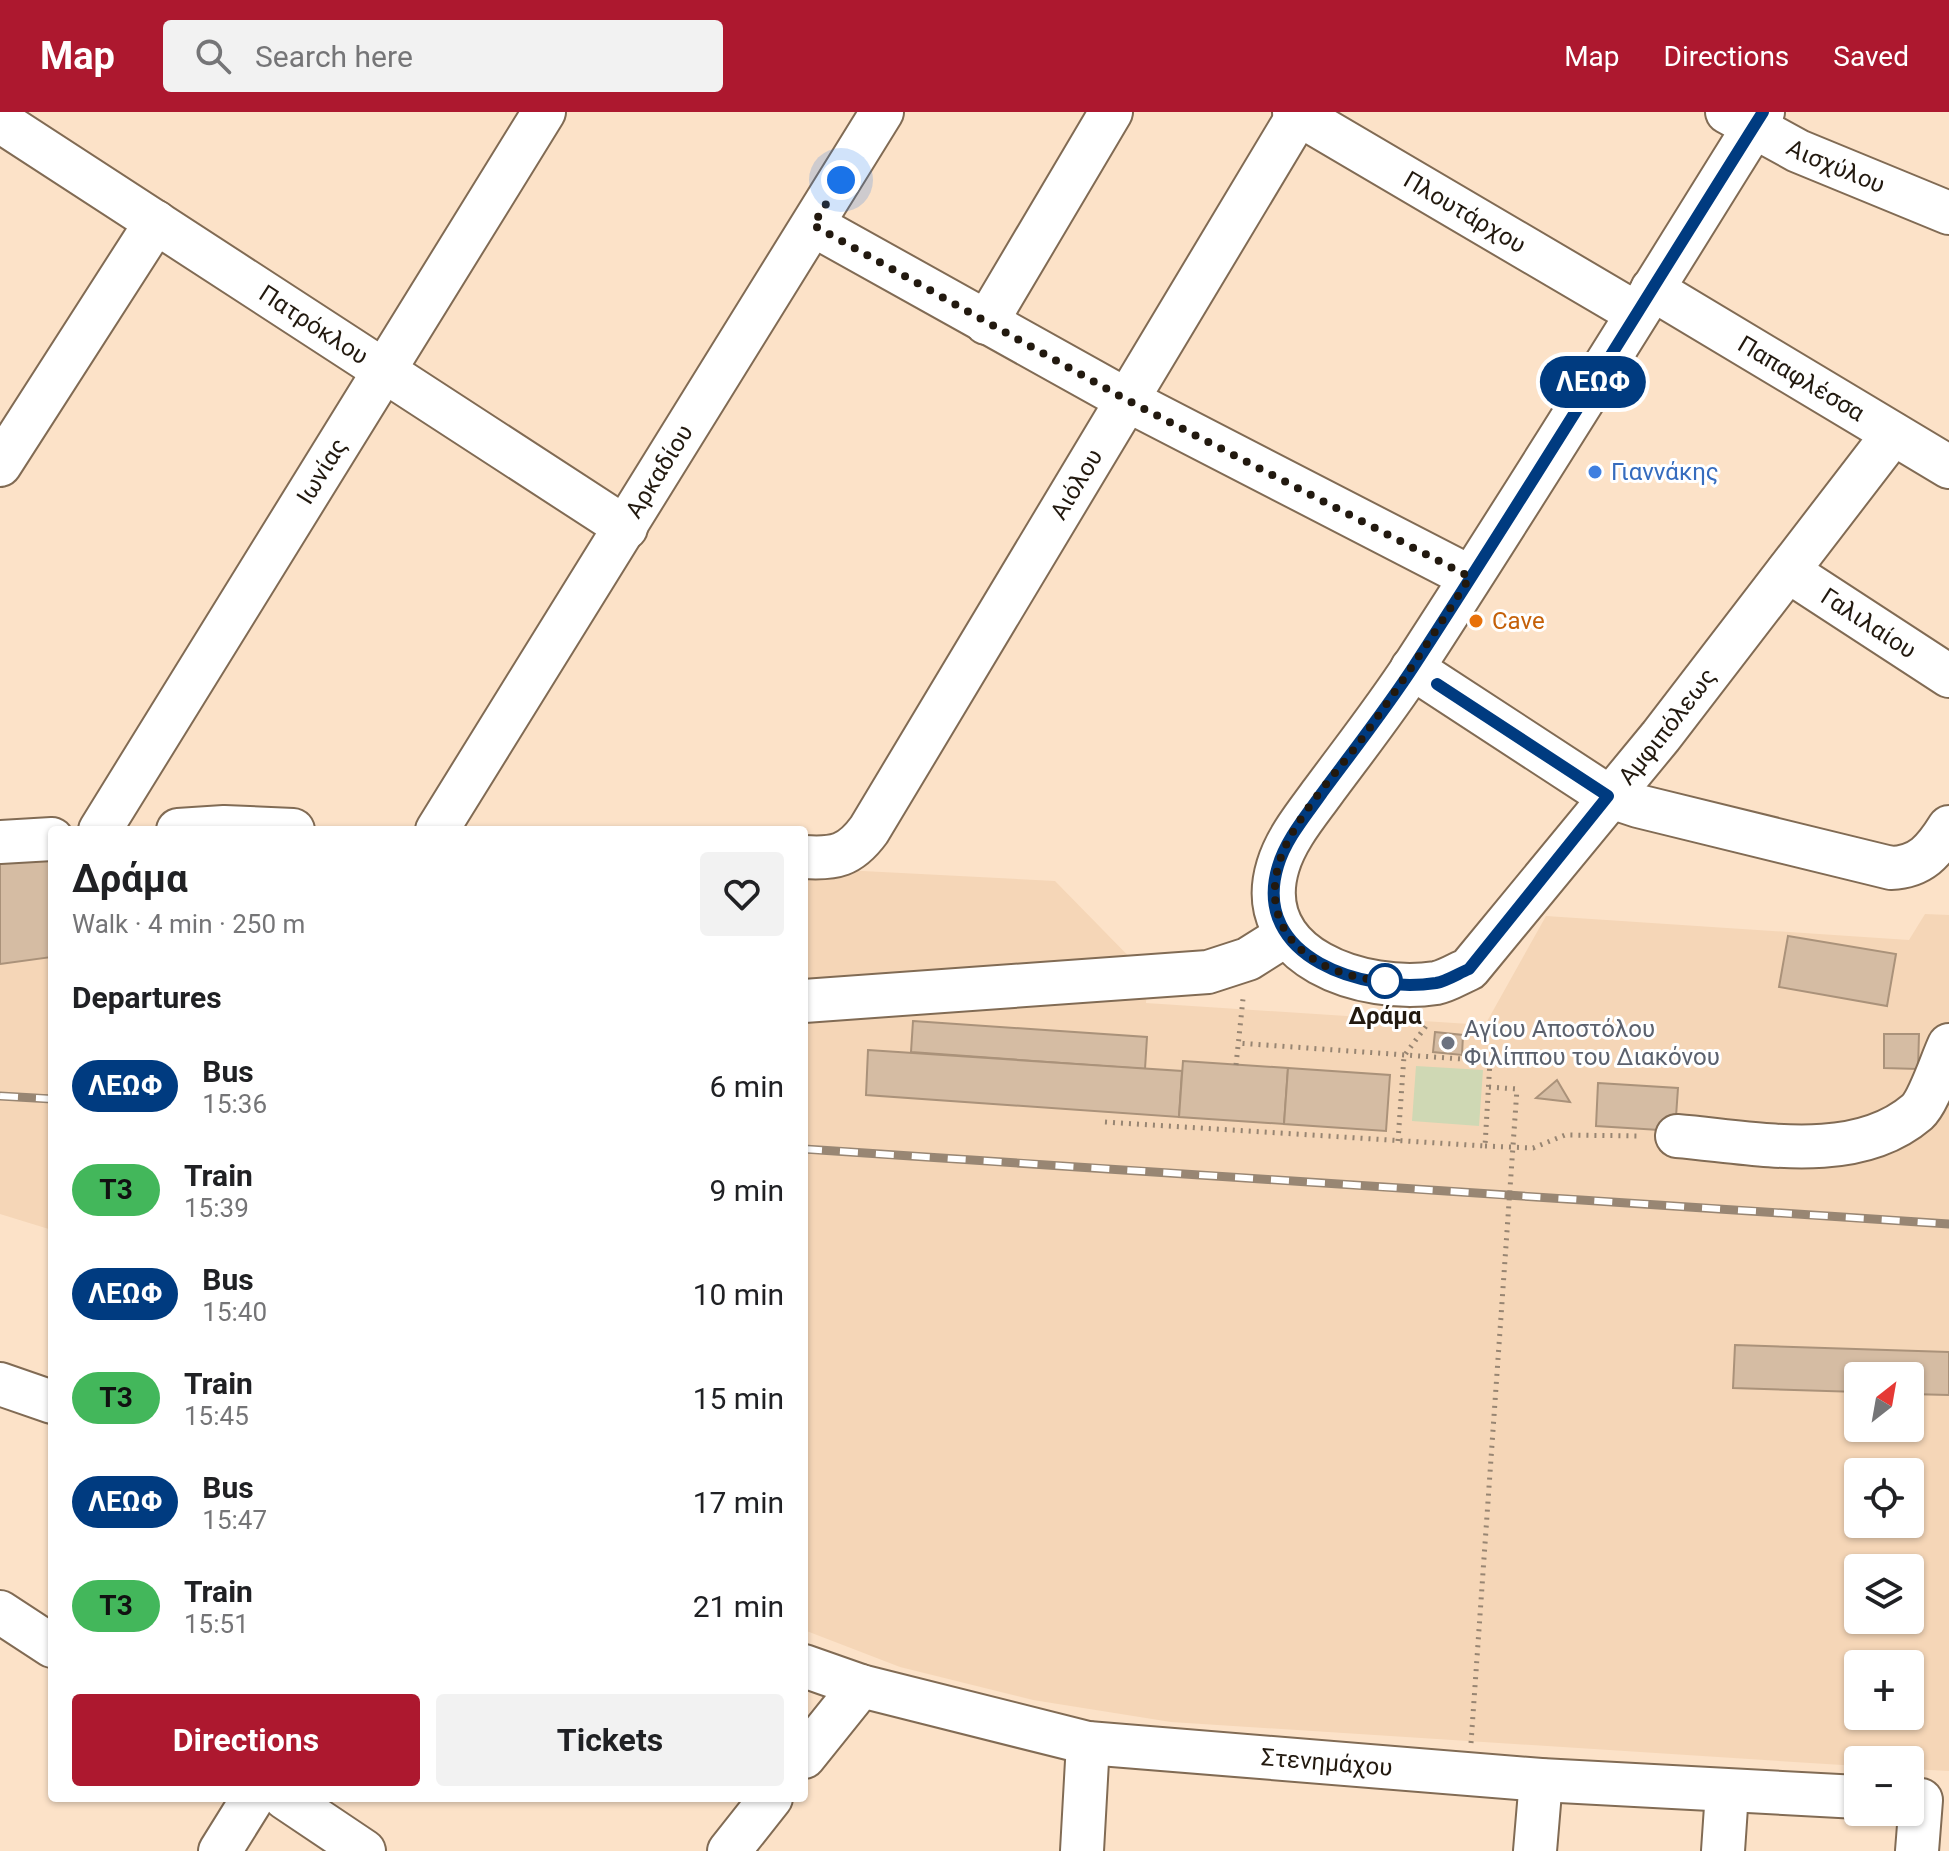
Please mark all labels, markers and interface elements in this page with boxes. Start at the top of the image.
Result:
search box [163,20,723,92]
text: Map [40,34,115,78]
icon: search [191,34,235,78]
text: Search here [255,39,413,74]
text: Map [1564,40,1620,73]
text: Directions [1664,40,1789,73]
text: Saved [1833,40,1909,73]
street label: Αισχύλου [1782,134,1889,199]
your location [821,160,861,200]
street label: Πλουτάρχου [1399,166,1531,259]
street label: Πατρόκλου [254,279,373,370]
street label: Παπαφλέσσα [1733,330,1870,427]
line badge: ΛΕΩΦ [1537,356,1649,408]
text: ΛΕΩΦ [1556,365,1630,398]
street label: Αρκαδίου [620,420,699,523]
street label: Ιωνίας [291,433,353,509]
street label: Αιόλου [1045,444,1108,525]
place label: Γιαννάκης [1611,458,1719,486]
marker: Γιαννάκης [1586,463,1604,481]
street label: Γαλιλαίου [1816,582,1921,665]
place label: Cave [1492,607,1545,635]
marker: Cave [1467,612,1485,630]
street label: Αμφιπόλεως [1613,663,1722,790]
button: heart [700,852,784,936]
text: Δράμα [72,857,188,901]
text: Walk · 4 min · 250 m [72,909,305,939]
marker: Δράμα [1368,964,1402,998]
text: Departures [72,980,222,1015]
place label: Δράμα [1349,1002,1422,1030]
place label: Αγίου Αποστόλου Φιλίππου του Διακόνου [1464,1015,1720,1071]
marker: Αγίου Αποστόλου Φιλίππου του Διακόνου [1439,1034,1457,1052]
text: Bus [202,1054,254,1089]
text: ΛΕΩΦ [88,1069,162,1102]
text: 6 min [710,1069,784,1104]
text: 15:36 [202,1089,267,1119]
text: Train [184,1158,253,1193]
text: T3 [99,1173,133,1206]
text: 9 min [710,1173,784,1208]
text: 15:39 [184,1193,249,1223]
text: Bus [202,1262,254,1297]
text: ΛΕΩΦ [88,1277,162,1310]
text: 10 min [693,1277,784,1312]
text: 15:40 [202,1297,267,1327]
north arrow [1844,1362,1924,1442]
map controls [1844,1362,1924,1826]
text: Train [184,1366,253,1401]
text: T3 [99,1381,133,1414]
text: 15 min [693,1381,784,1416]
text: 15:45 [184,1401,249,1431]
button: locate [1844,1458,1924,1538]
text: Bus [202,1470,254,1505]
text: ΛΕΩΦ [88,1485,162,1518]
text: 17 min [693,1485,784,1520]
text: 15:47 [202,1505,267,1535]
button: layers [1844,1554,1924,1634]
text: Train [184,1574,253,1609]
text: T3 [99,1589,133,1622]
text: 21 min [693,1589,784,1624]
text: 15:51 [184,1609,249,1639]
button: + [1844,1650,1924,1730]
button: Directions [72,1694,420,1786]
button: Tickets [436,1694,784,1786]
street label: Στενημάχου [1260,1743,1394,1782]
button: − [1844,1746,1924,1826]

